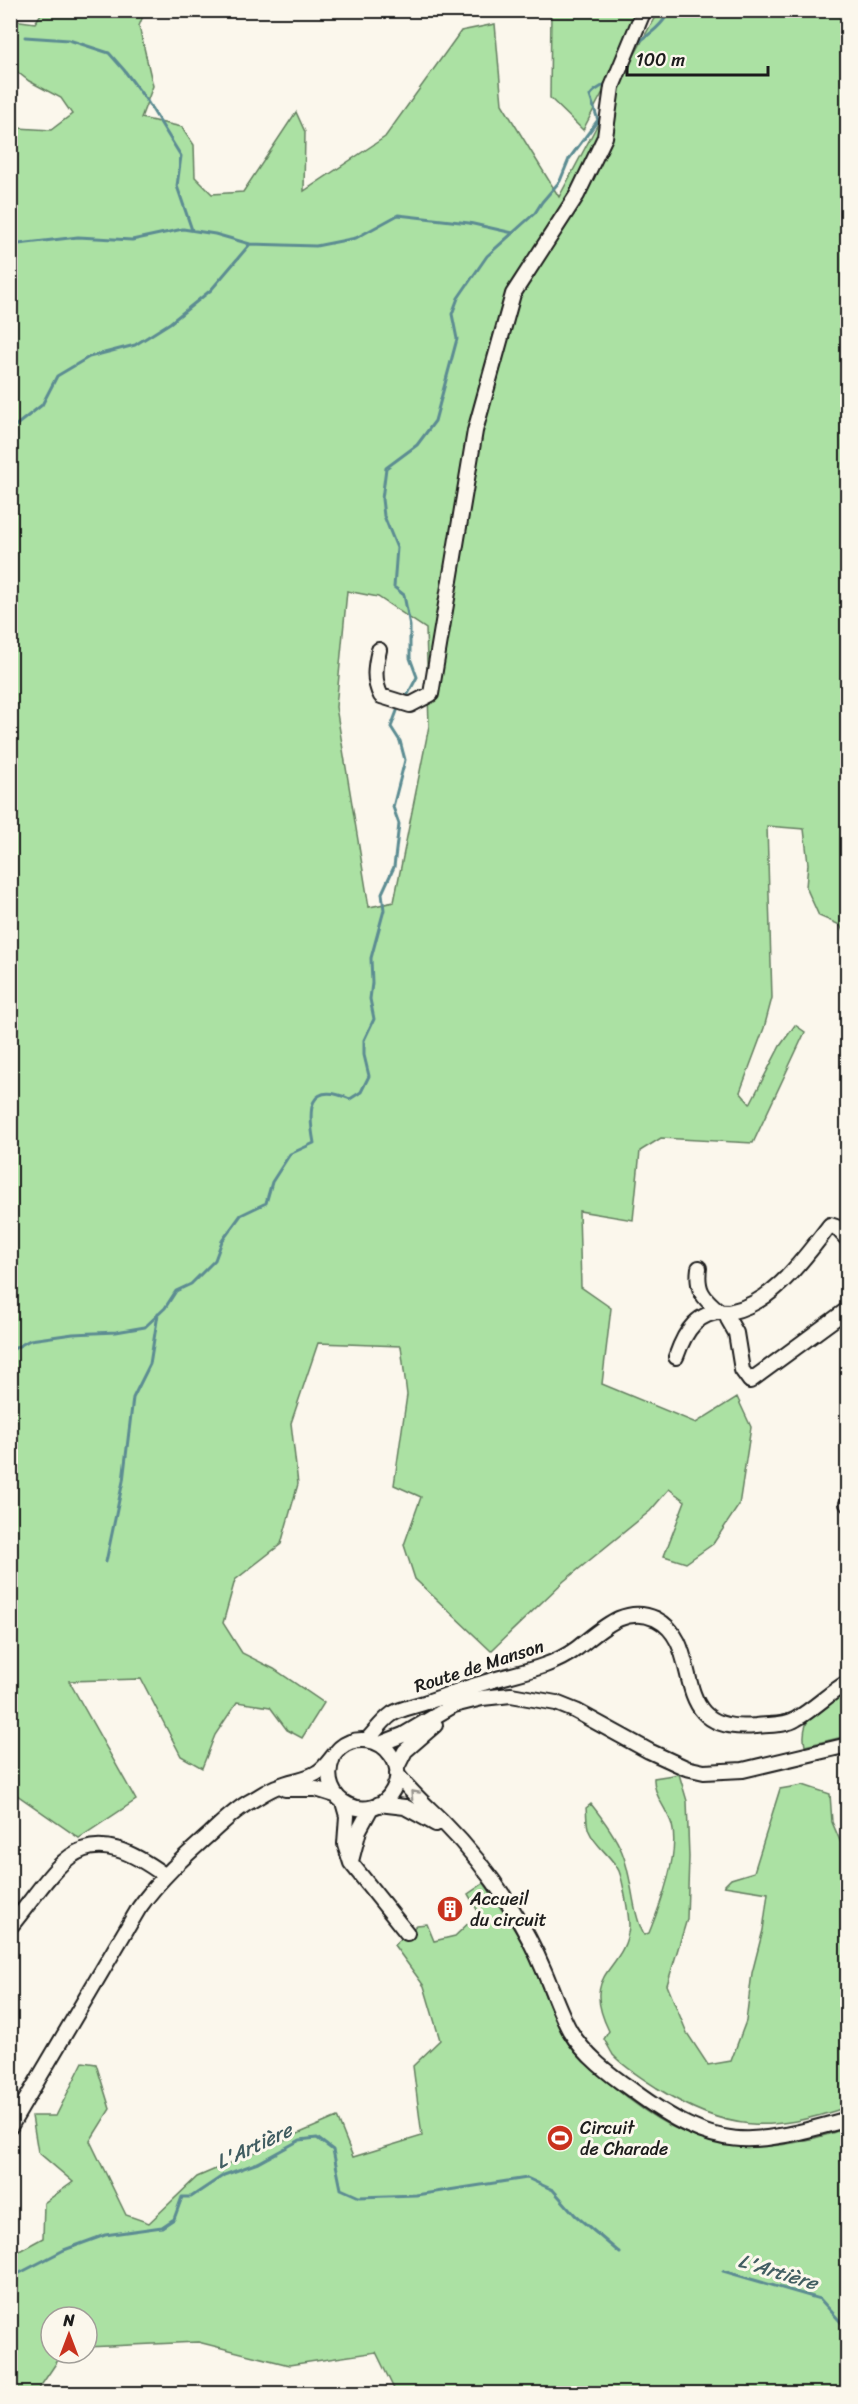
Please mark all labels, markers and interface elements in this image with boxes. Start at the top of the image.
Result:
scale bar [627,39,768,77]
text: 100 m [636,44,685,76]
street label: Route de Manson [410,1630,548,1702]
one-way arrow [410,1791,421,1801]
place label: Accueil du circuit [469,1883,547,1936]
building icon: Accueil du circuit [435,1894,465,1924]
water label: L'Artière [210,2112,300,2179]
place label: Circuit de Charade [580,2112,668,2165]
sports icon: Circuit de Charade [545,2123,575,2153]
water label: L'Artière [734,2243,824,2301]
north arrow [39,2305,99,2365]
text: N [62,2306,75,2335]

